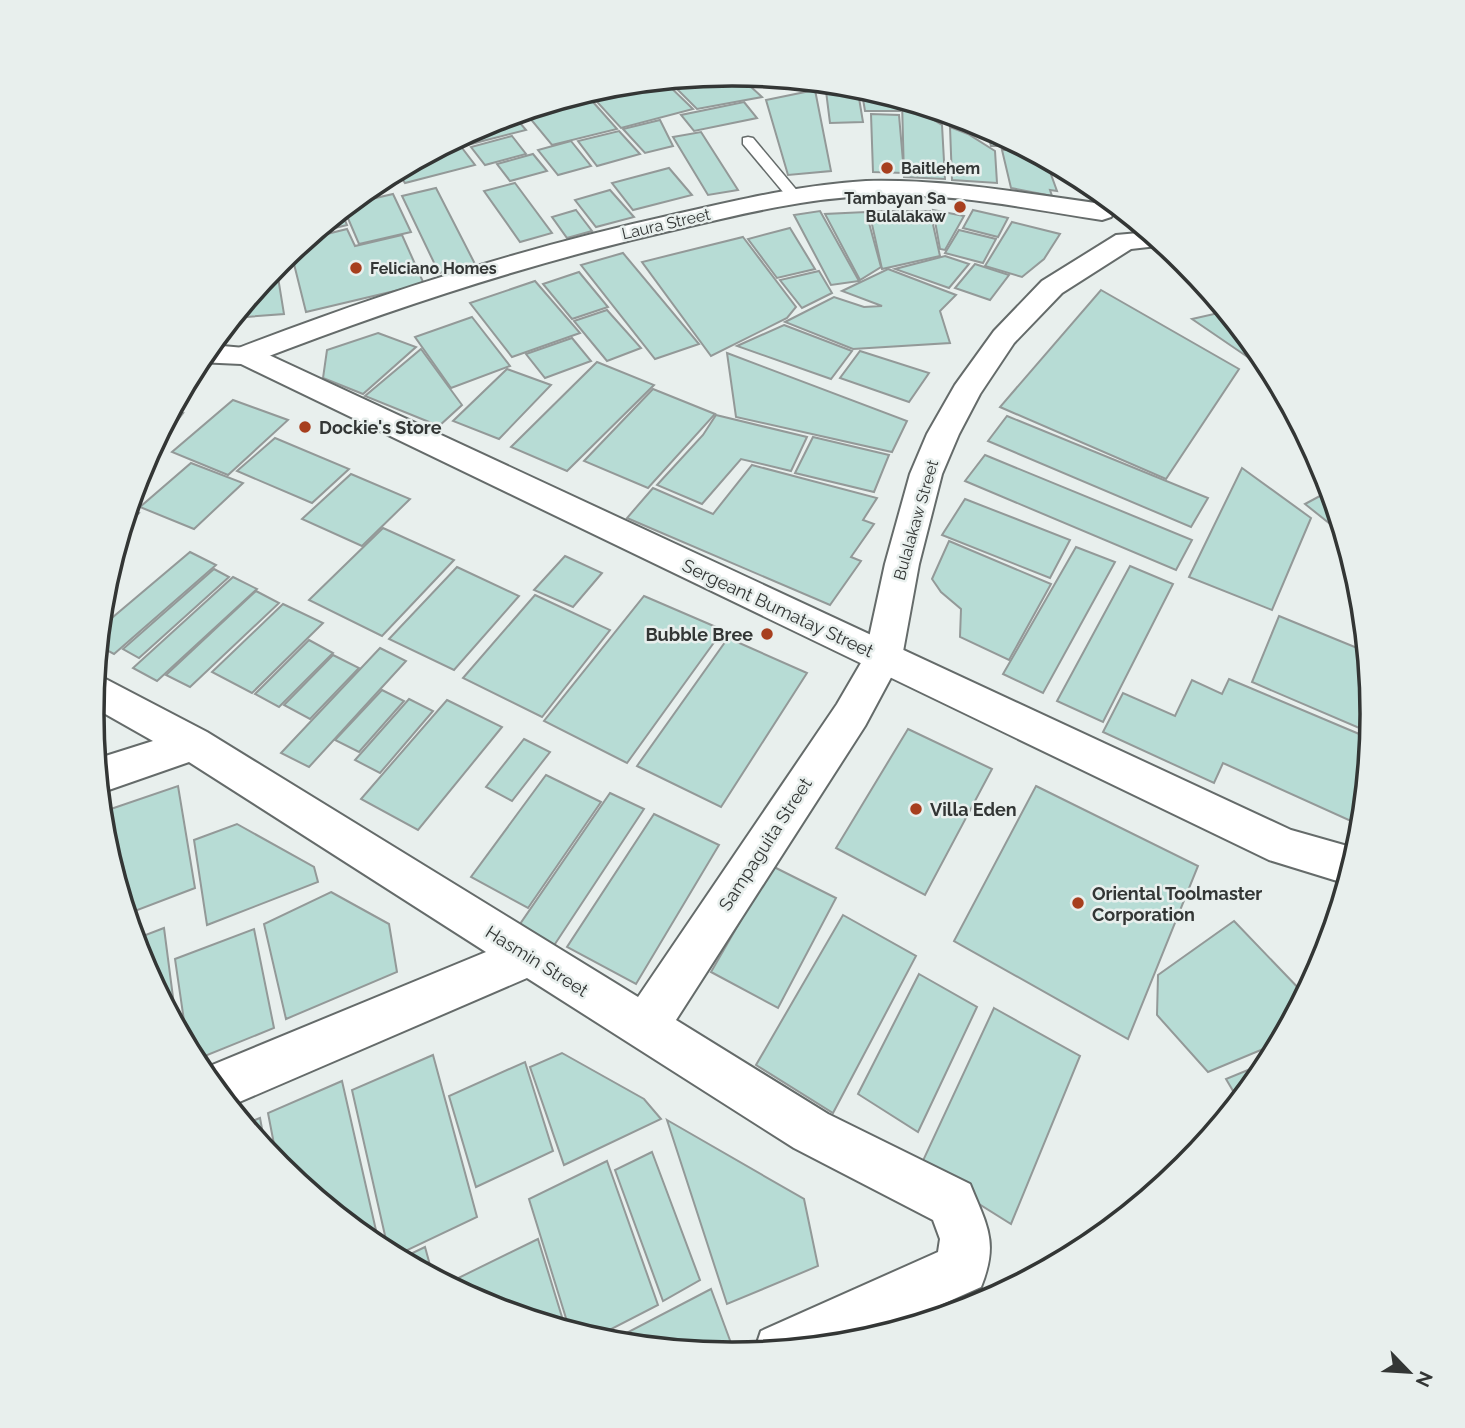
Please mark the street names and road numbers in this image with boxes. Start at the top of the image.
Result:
street label: Laura Street [620,204,713,243]
street label: Bulalakaw Street [890,457,942,582]
street label: Sergeant Bumatay Street [679,554,877,662]
street label: Sampaguita Street [714,774,816,914]
street label: Hasmin Street [482,921,592,1001]

